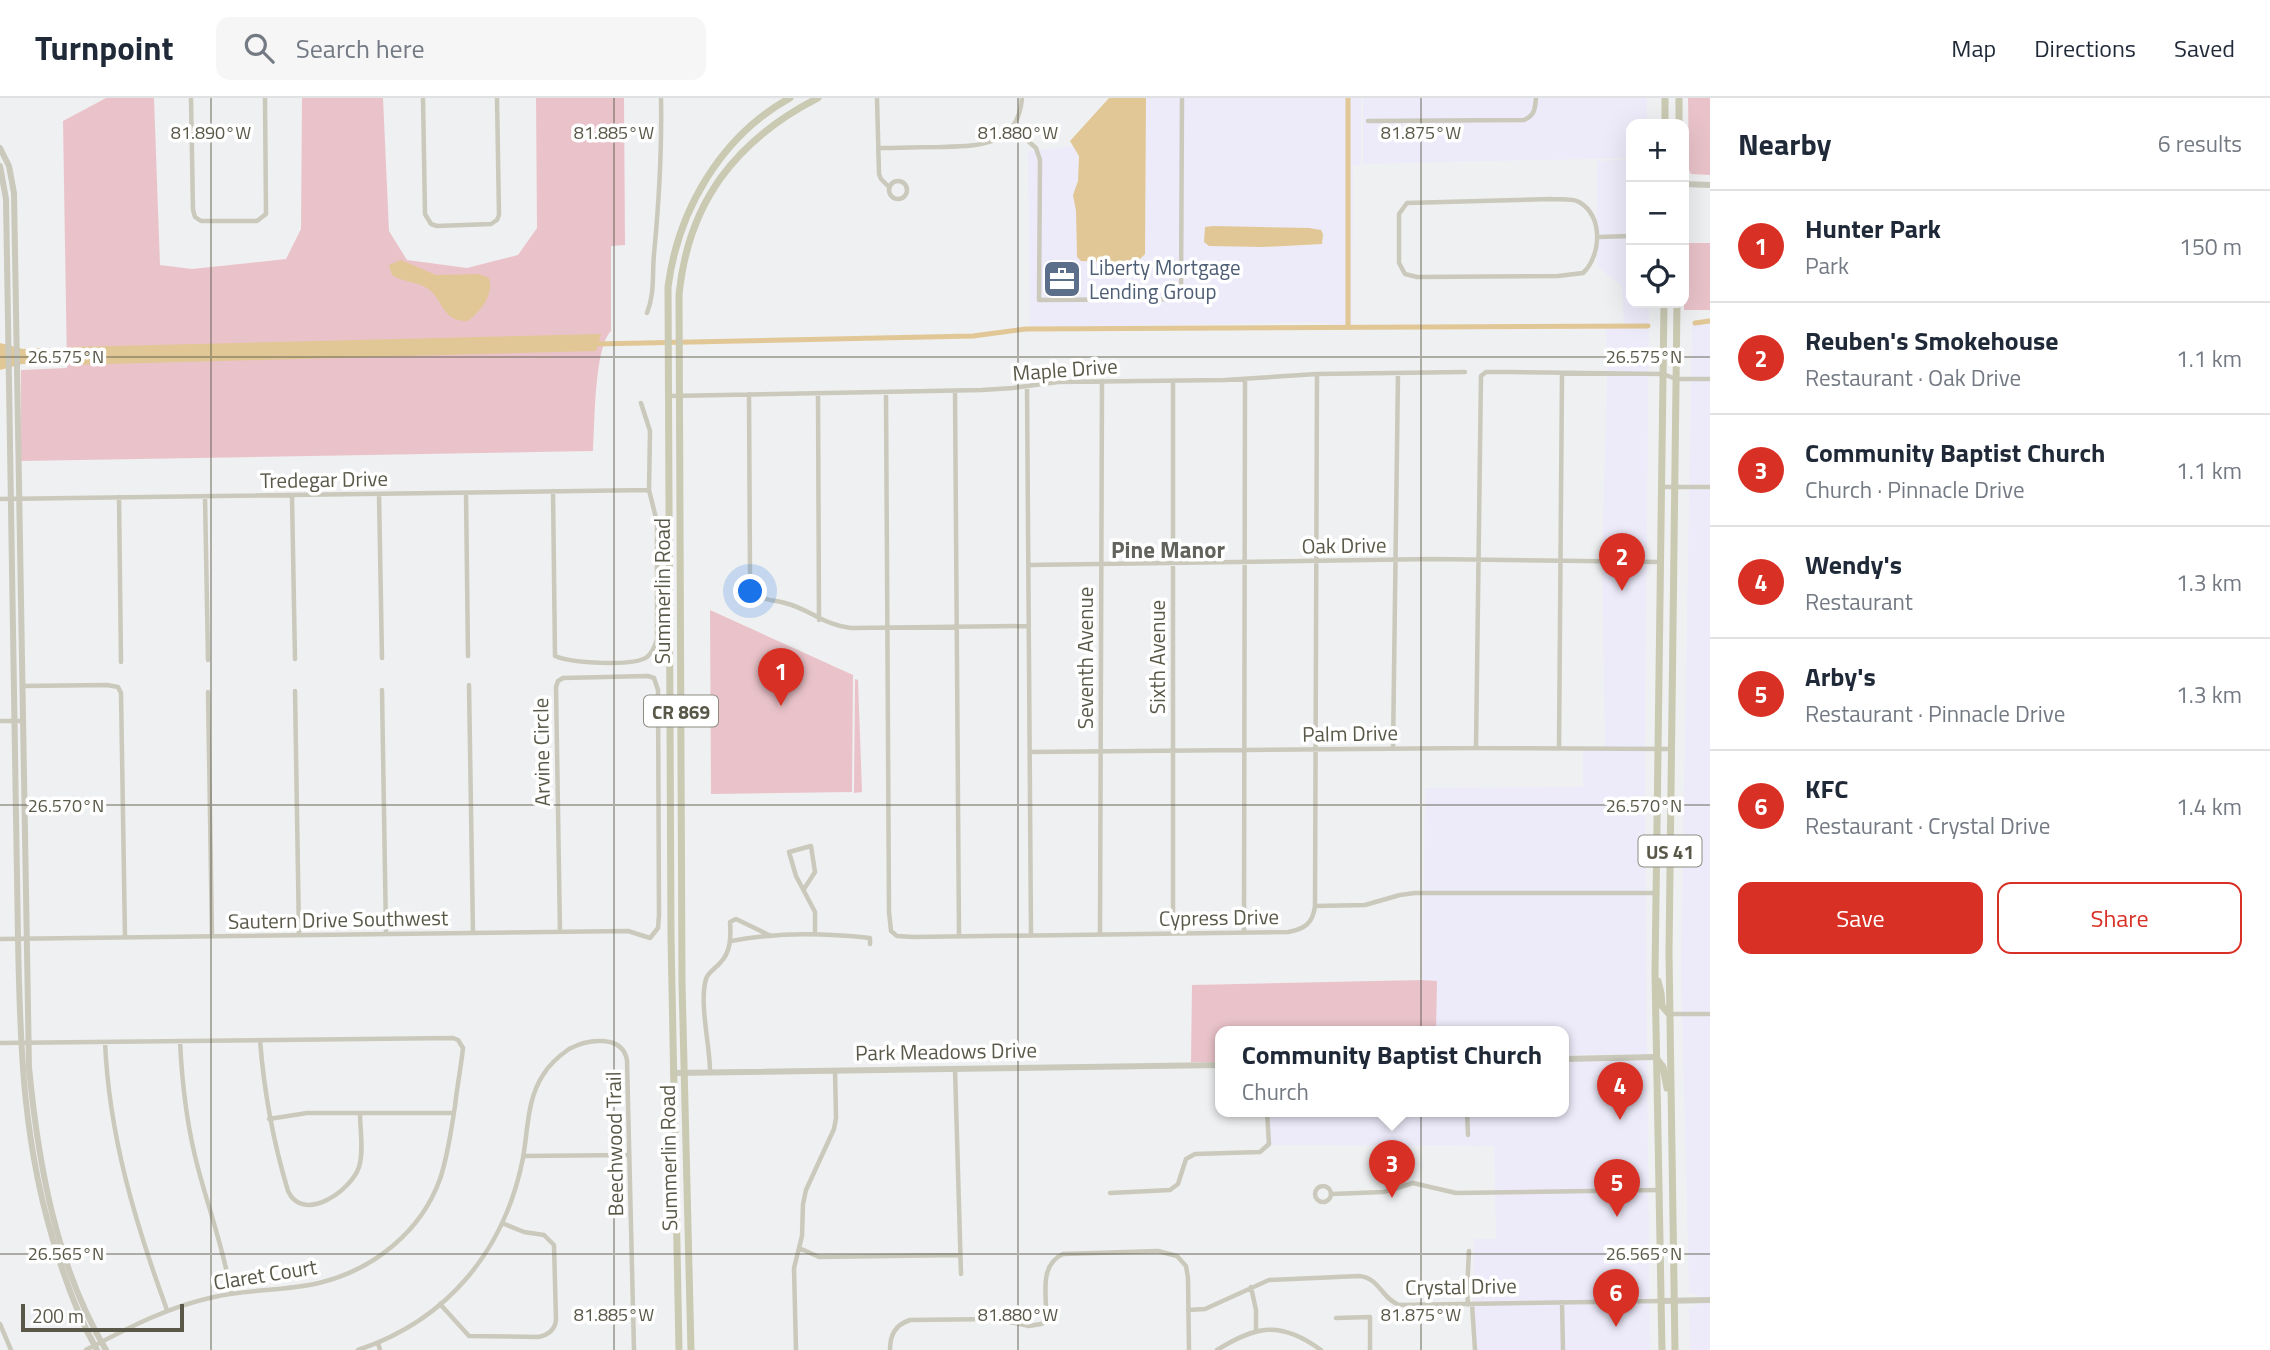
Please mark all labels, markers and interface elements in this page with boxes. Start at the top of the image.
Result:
search box [216,17,706,80]
text: Turnpoint [35,23,174,73]
icon: search [240,29,278,67]
text: Search here [296,29,425,68]
text: Map [1951,30,1996,66]
text: Directions [2034,30,2136,66]
text: Saved [2174,30,2235,66]
text: 81.890°W [171,119,251,146]
text: 81.885°W [574,119,654,146]
text: 81.880°W [978,119,1058,146]
text: 81.875°W [1381,119,1461,146]
map controls [1626,119,1689,308]
button: + [1626,119,1689,182]
text: Nearby [1738,121,1831,167]
text: 6 results [2158,126,2242,161]
button: − [1626,182,1689,245]
text: Hunter Park [1805,209,1941,248]
text: 1 [1755,229,1767,264]
text: 150 m [2179,229,2242,264]
button: locate [1626,245,1689,308]
text: Park [1805,248,1849,283]
place label: Liberty Mortgage Lending Group [1089,251,1241,307]
office icon: Liberty Mortgage Lending Group [1041,258,1083,300]
text: Reuben's Smokehouse [1805,321,2059,360]
text: 2 [1755,341,1767,376]
text: 1.1 km [2176,341,2242,376]
text: 26.575°N [28,343,104,370]
text: 26.575°N [1606,343,1682,370]
street label: Maple Drive [1011,349,1119,389]
text: Restaurant · Oak Drive [1805,360,2021,395]
text: Community Baptist Church [1805,433,2105,472]
text: 3 [1755,453,1767,488]
text: 1.1 km [2176,453,2242,488]
street label: Tredegar Drive [260,462,388,496]
text: Church · Pinnacle Drive [1805,472,2025,507]
street label: Summerlin Road [646,518,678,664]
street label: Oak Drive [1301,528,1387,562]
district label: Pine Manor [1111,532,1225,567]
pin: 2 [1599,533,1645,591]
text: Wendy's [1805,545,1902,584]
text: 4 [1755,565,1767,600]
text: 1.3 km [2176,565,2242,600]
your location [733,574,767,608]
text: Restaurant [1805,584,1913,619]
street label: Seventh Avenue [1069,587,1101,729]
street label: Sixth Avenue [1141,600,1173,714]
pin: 1 [758,648,804,706]
text: Arby's [1805,657,1876,696]
text: 5 [1755,677,1767,712]
text: 1.3 km [2176,677,2242,712]
road number: CR 869 [644,696,718,726]
text: Restaurant · Pinnacle Drive [1805,696,2065,731]
street label: Arvine Circle [524,697,558,807]
street label: Palm Drive [1302,716,1398,750]
text: KFC [1805,769,1848,808]
text: 6 [1755,789,1767,824]
text: 1.4 km [2176,789,2242,824]
text: 26.570°N [28,792,104,819]
text: 26.570°N [1606,792,1682,819]
text: Restaurant · Crystal Drive [1805,808,2050,843]
road number: US 41 [1638,836,1702,866]
button: Save [1738,882,1983,954]
button: Share [1997,882,2242,954]
street label: Cypress Drive [1159,900,1279,934]
street label: Sautern Drive Southwest [227,901,449,937]
popup [1215,1026,1569,1117]
street label: Park Meadows Drive [855,1033,1037,1069]
text: Community Baptist Church [1242,1035,1542,1074]
pin: 4 [1597,1062,1643,1120]
street label: Beechwood Trail [597,1071,631,1217]
text: Church [1242,1074,1309,1109]
street label: Summerlin Road [651,1085,685,1231]
pin: 3 [1369,1140,1415,1198]
pin: 5 [1594,1159,1640,1217]
text: 26.565°N [28,1240,104,1267]
text: 26.565°N [1606,1240,1682,1267]
street label: Claret Court [211,1250,320,1298]
street label: Crystal Drive [1405,1269,1517,1303]
pin: 6 [1593,1269,1639,1327]
scale bar [21,1301,184,1333]
text: 200 m [32,1301,84,1330]
text: 81.885°W [574,1301,654,1328]
text: 81.880°W [978,1301,1058,1328]
text: 81.875°W [1381,1301,1461,1328]

